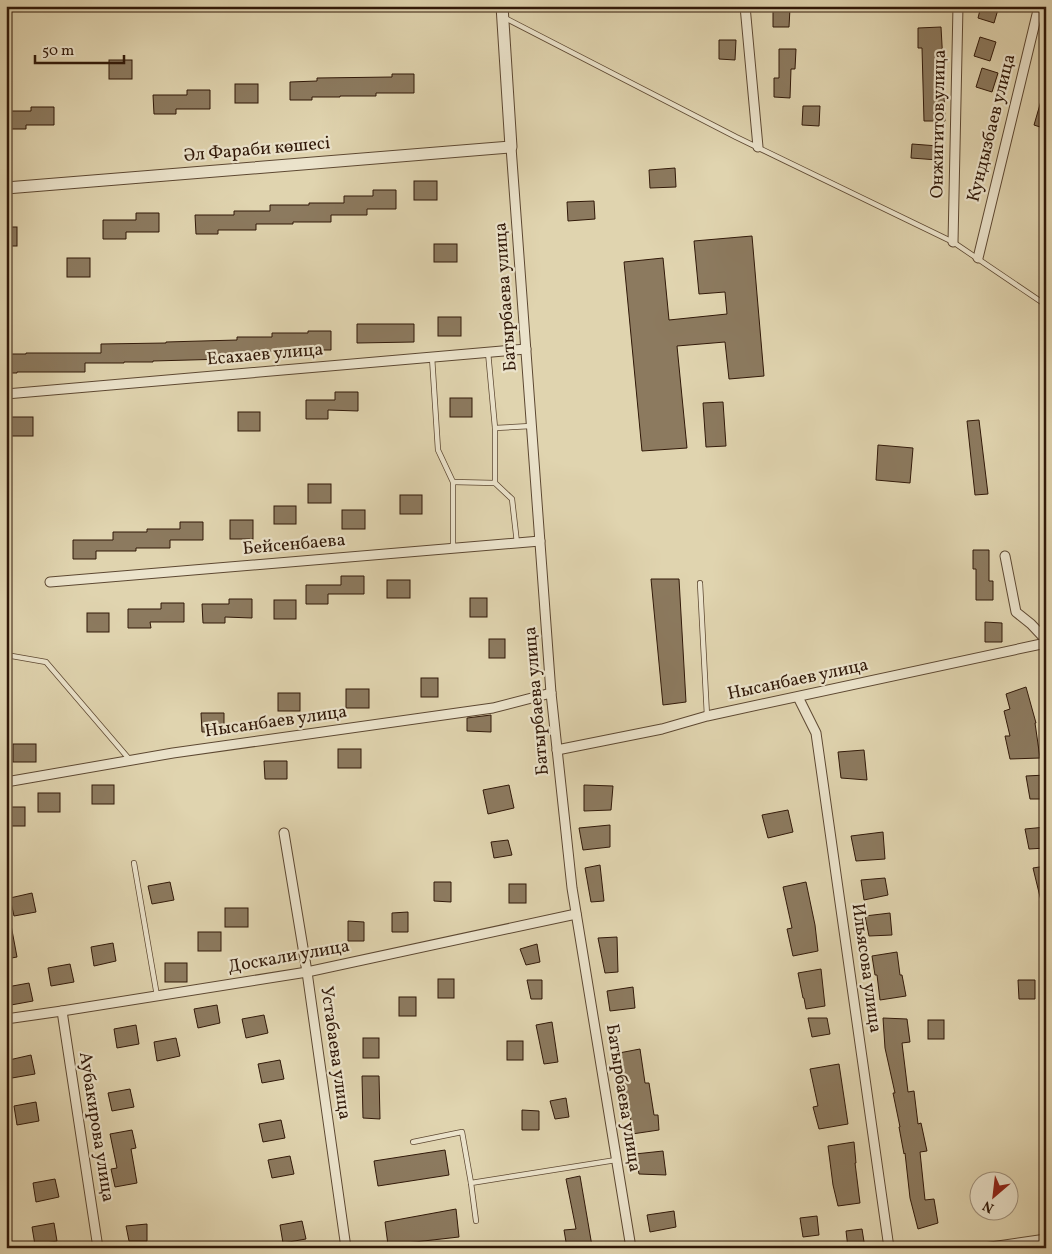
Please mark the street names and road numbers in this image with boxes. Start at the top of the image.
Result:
street label: Онжигитов улица [925,49,953,199]
street label: Кундызбаев улица [962,51,1022,205]
street label: Әл Фараби көшесі [183,131,331,169]
street label: Батырбаева улица [488,221,524,372]
street label: Есахаев улица [206,337,324,373]
street label: Бейсенбаева [241,528,347,562]
street label: Батырбаева улица [518,625,556,777]
street label: Нысанбаев улица [725,653,871,707]
street label: Нысанбаев улица [203,700,349,744]
street label: Ильясова улица [845,902,887,1035]
street label: Доскали улица [226,934,352,980]
street label: Устабаева улица [313,985,357,1121]
street label: Батырбаева улица [599,1022,647,1174]
street label: Аубакирова улица [72,1050,120,1204]

